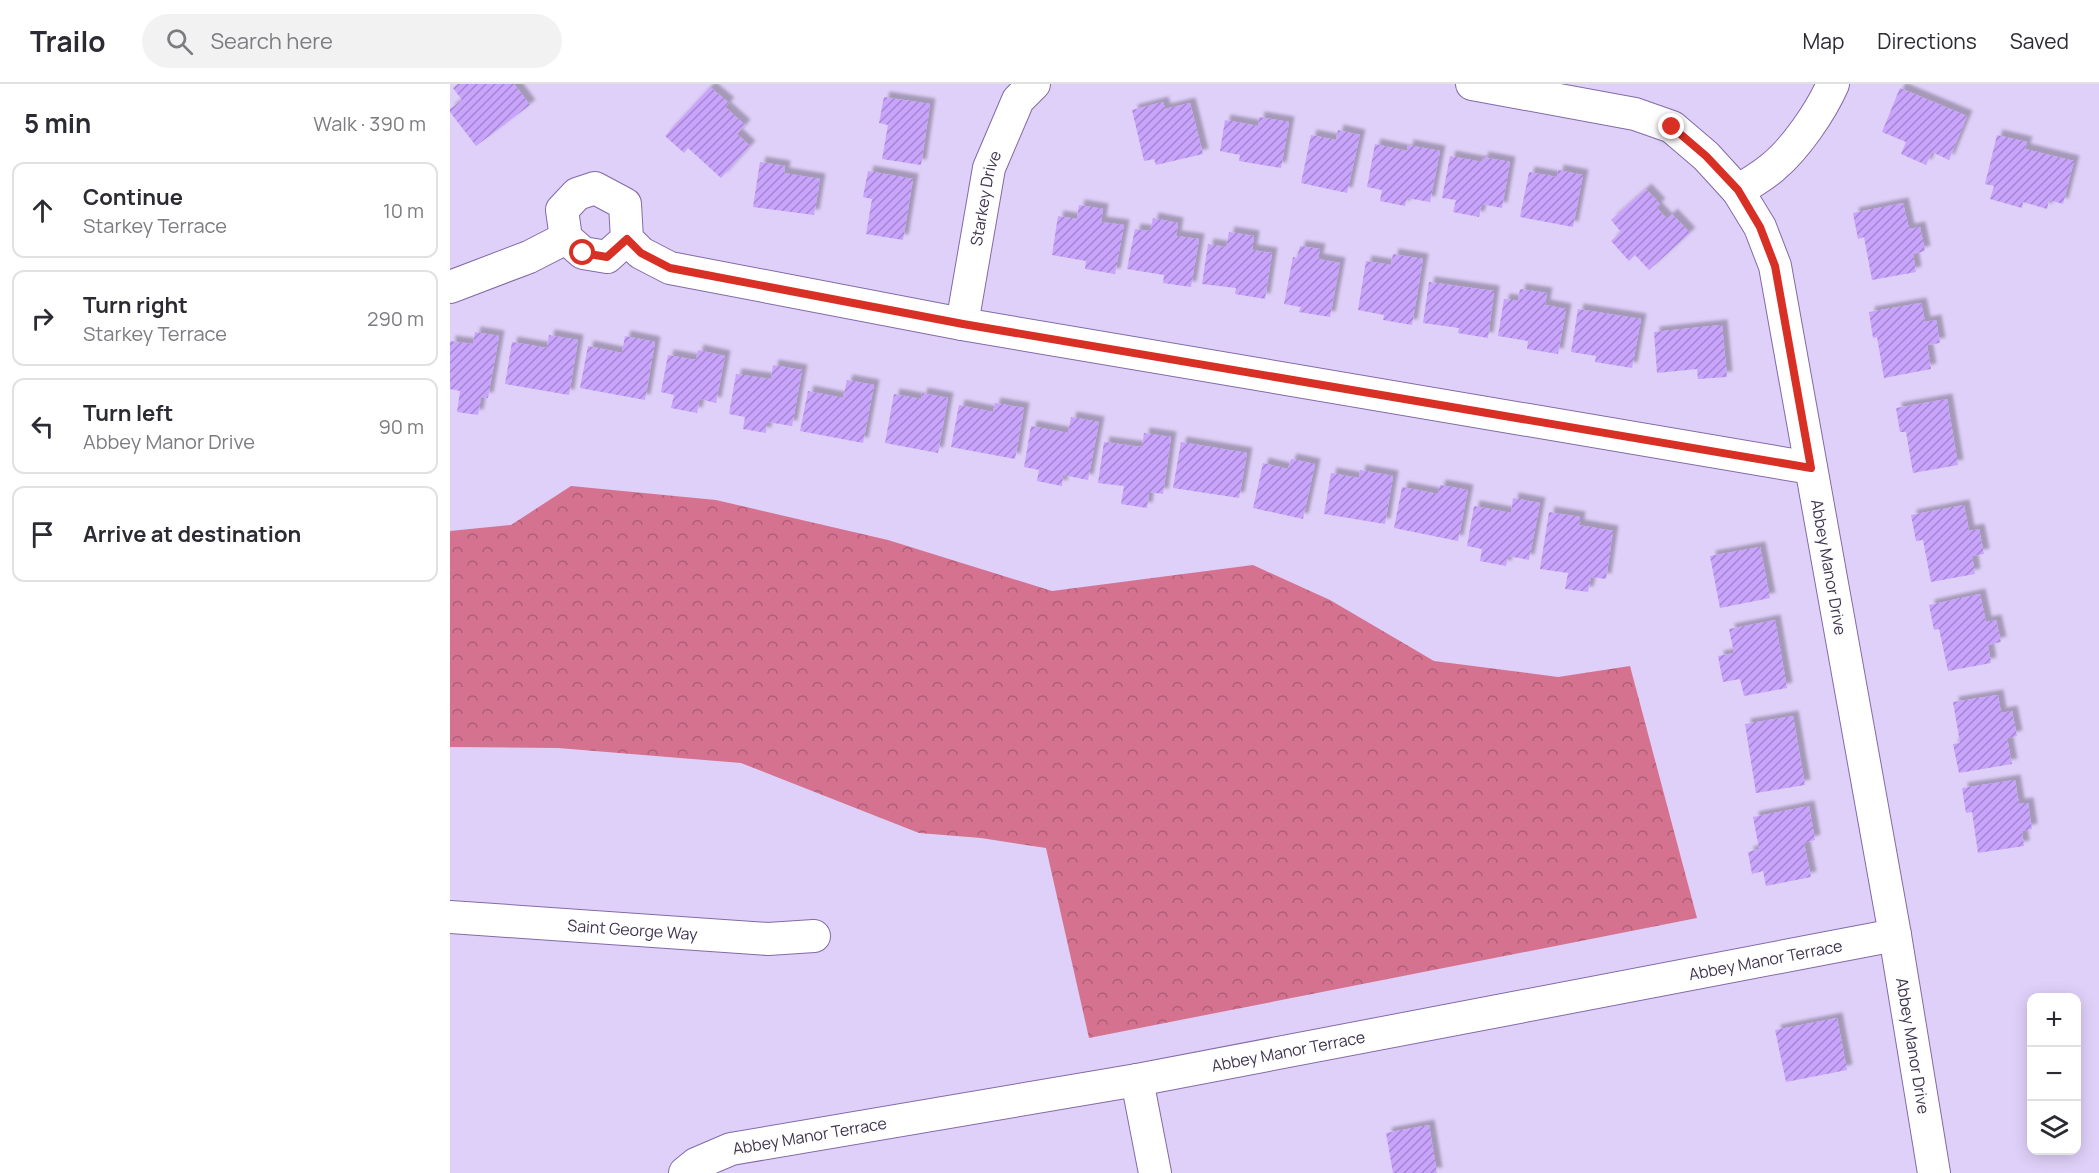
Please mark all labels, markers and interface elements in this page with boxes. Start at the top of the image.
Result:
search box [142,14,562,68]
text: Trailo [30,22,106,60]
icon: search [163,25,196,58]
text: Search here [211,26,333,56]
text: Map [1803,27,1844,55]
text: Directions [1877,27,1977,55]
text: Saved [2010,27,2069,55]
text: 5 min [24,105,91,141]
text: Walk · 390 m [313,110,426,137]
route end [1658,113,1684,139]
street label: Starkey Drive [965,147,1006,248]
text: Continue [83,182,183,212]
icon: ahead [26,194,59,227]
text: 10 m [383,197,424,224]
text: Starkey Terrace [83,212,227,239]
route start [569,239,595,265]
text: Turn right [83,290,188,320]
icon: right [26,302,59,335]
text: 290 m [367,305,424,332]
text: Starkey Terrace [83,320,227,347]
text: Turn left [83,398,173,428]
icon: left [26,410,59,443]
text: 90 m [378,413,424,440]
text: Abbey Manor Drive [83,428,255,455]
street label: Abbey Manor Drive [1806,497,1852,637]
icon: arrive [26,518,59,551]
text: Arrive at destination [83,519,301,549]
street label: Saint George Way [567,914,699,945]
street label: Abbey Manor Terrace [1687,934,1844,985]
street label: Abbey Manor Drive [1891,976,1935,1116]
map controls [2027,993,2081,1155]
button: + [2027,993,2081,1047]
street label: Abbey Manor Terrace [1209,1026,1367,1077]
button: − [2027,1047,2081,1101]
button: layers [2027,1101,2081,1155]
street label: Abbey Manor Terrace [731,1112,888,1160]

